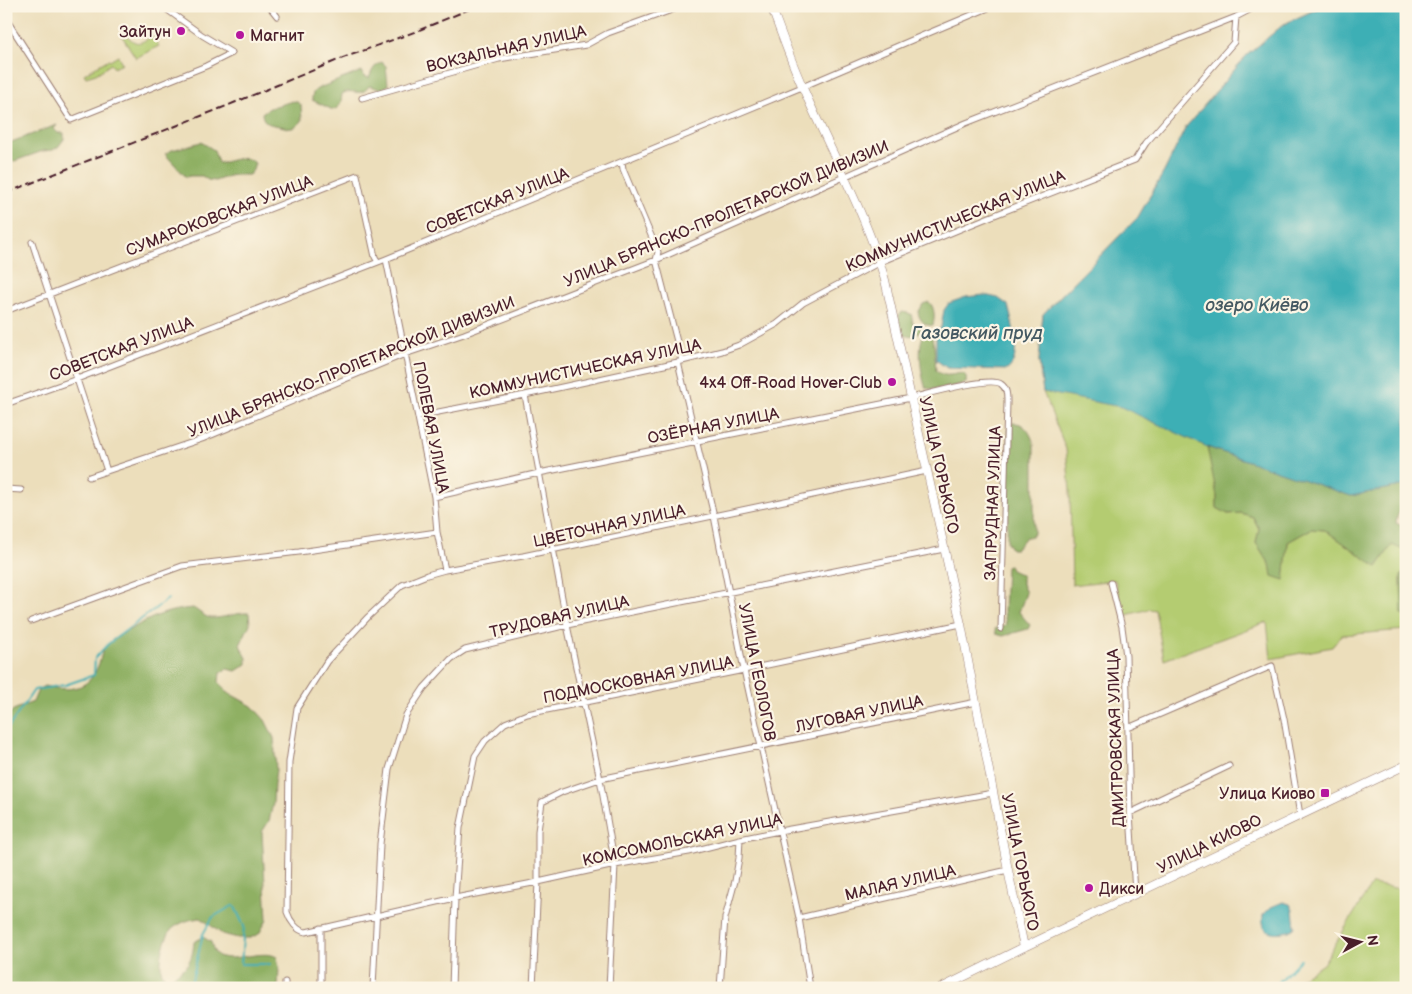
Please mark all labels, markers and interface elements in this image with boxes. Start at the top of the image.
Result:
street label: ВОКЗАЛЬНАЯ УЛИЦА [425,22,588,77]
place label: Зайтун [119,23,171,42]
marker: Зайтун [175,25,187,37]
place label: Магнит [250,27,305,46]
marker: Магнит [234,29,246,41]
street label: УЛИЦА БРЯНСКО-ПРОЛЕТАРСКОЙ ДИВИЗИИ [561,137,892,292]
street label: СОВЕТСКАЯ УЛИЦА [423,164,572,239]
street label: КОММУНИСТИЧЕСКАЯ УЛИЦА [843,166,1068,276]
street label: СУМАРОКОВСКАЯ УЛИЦА [123,172,316,261]
street label: УЛИЦА БРЯНСКО-ПРОЛЕТАРСКОЙ ДИВИЗИИ [185,293,518,442]
water label: озеро Киёво [1206,295,1309,316]
street label: СОВЕТСКАЯ УЛИЦА [47,313,196,386]
water label: Газовский пруд [911,323,1043,344]
street label: КОММУНИСТИЧЕСКАЯ УЛИЦА [468,336,703,403]
street label: ПОЛЕВАЯ УЛИЦА [408,360,453,495]
place label: 4x4 Off-Road Hover-Club [699,374,882,393]
marker: 4x4 Off-Road Hover-Club [886,376,898,388]
street label: УЛИЦА ГОРЬКОГО [915,395,962,536]
street label: ОЗЁРНАЯ УЛИЦА [646,403,781,449]
street label: ЗАПРУДНАЯ УЛИЦА [981,425,1006,581]
street label: ЦВЕТОЧНАЯ УЛИЦА [532,501,687,552]
street label: ТРУДОВАЯ УЛИЦА [488,592,631,643]
street label: УЛИЦА ГЕОЛОГОВ [734,602,779,743]
street label: ДМИТРОВСКАЯ УЛИЦА [1104,648,1129,827]
street label: ПОДМОСКОВНАЯ УЛИЦА [542,653,735,708]
street label: ЛУГОВАЯ УЛИЦА [793,692,925,737]
place label: Улица Киово [1219,785,1315,804]
marker: Улица Киово [1319,787,1331,799]
street label: УЛИЦА ГОРЬКОГО [997,792,1042,933]
street label: КОМСОМОЛЬСКАЯ УЛИЦА [581,810,784,871]
street label: УЛИЦА КИОВО [1154,811,1265,878]
street label: МАЛАЯ УЛИЦА [843,861,958,905]
place label: Дикси [1099,880,1144,899]
marker: Дикси [1083,882,1095,894]
north arrow [1334,916,1384,966]
text: N [1363,934,1381,947]

